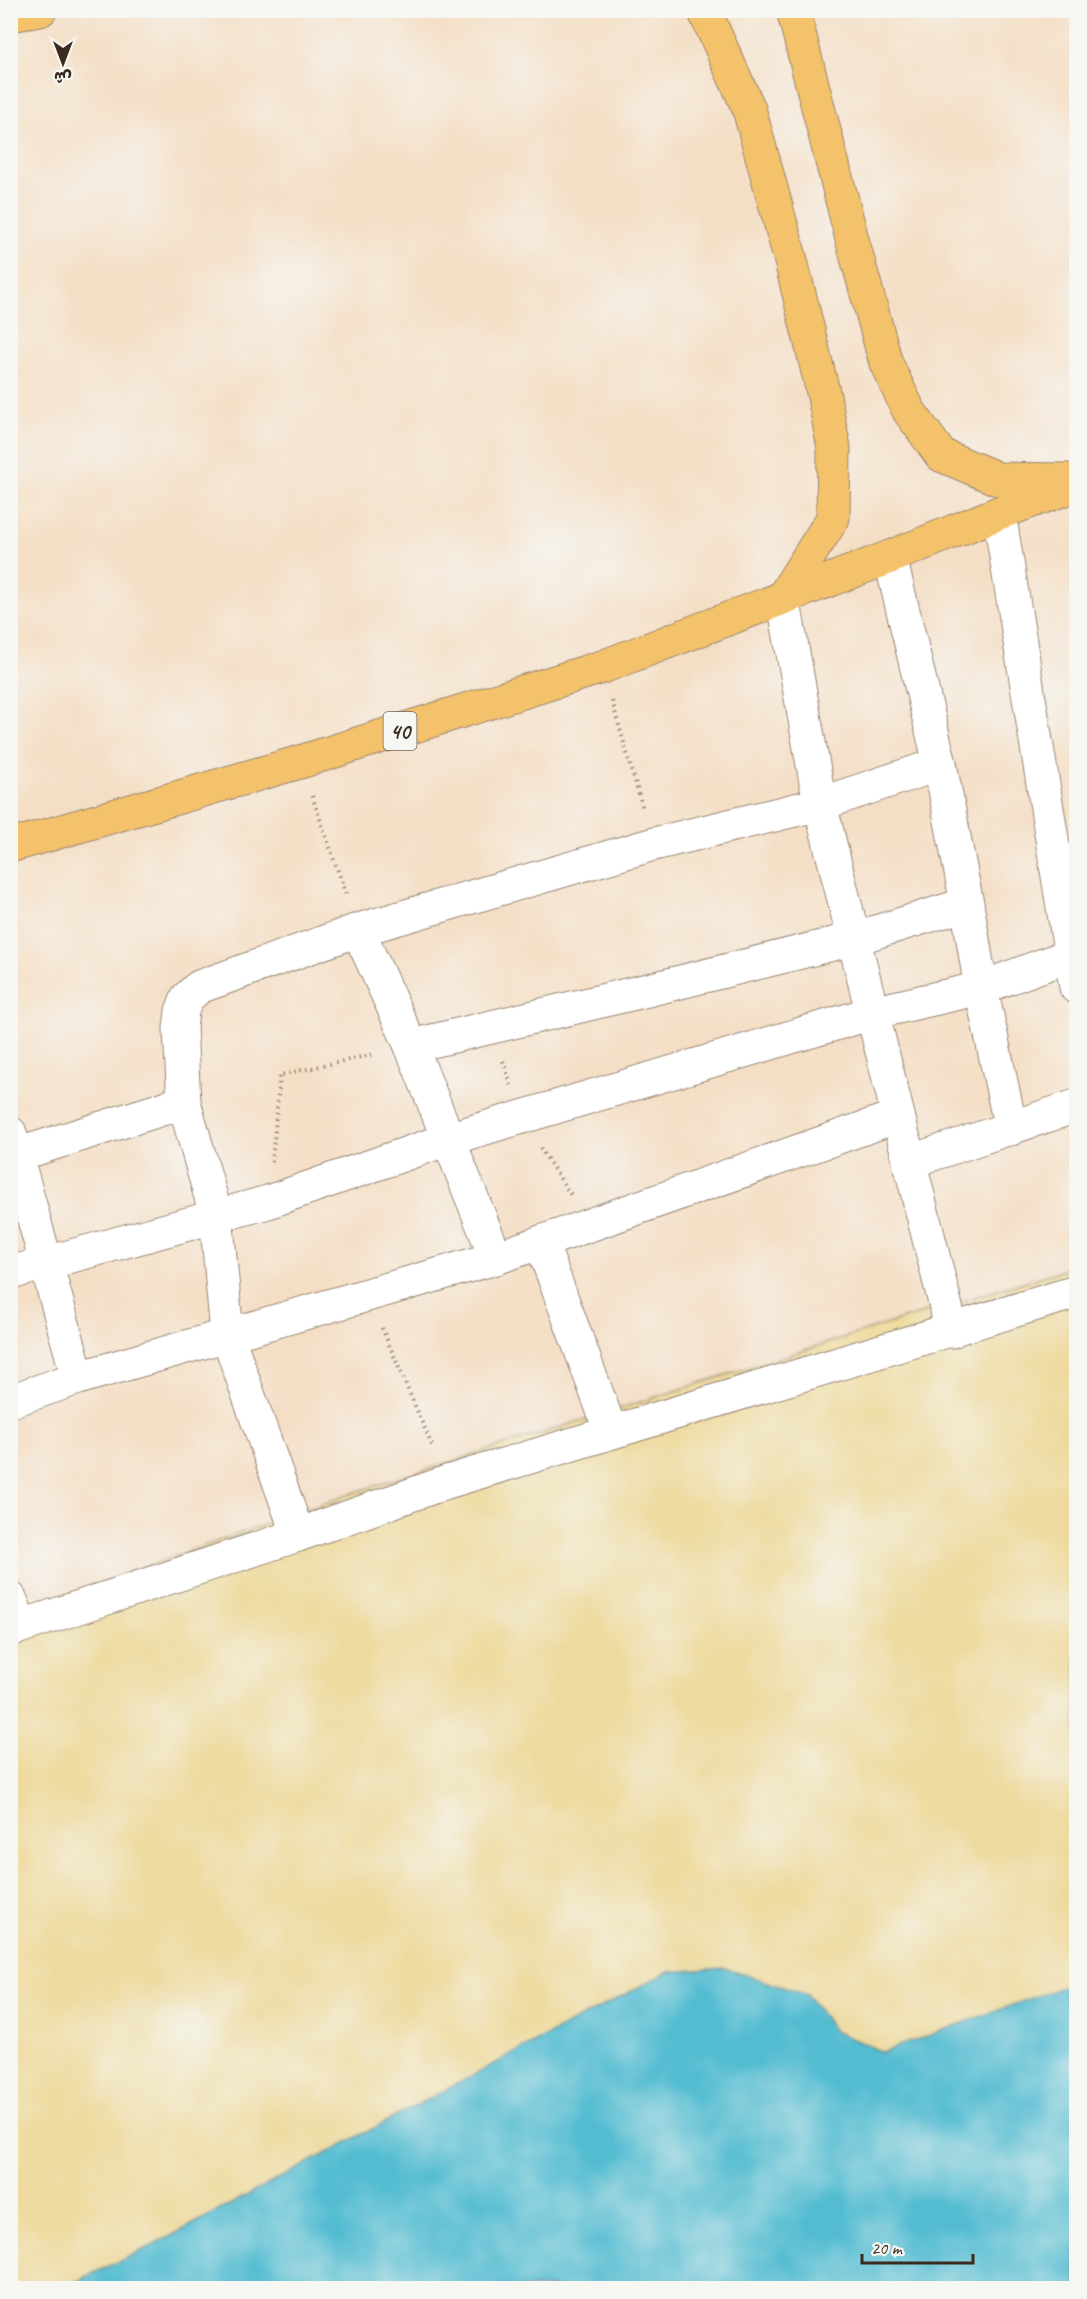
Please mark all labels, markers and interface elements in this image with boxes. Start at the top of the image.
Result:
north arrow [33,33,93,93]
text: ش [54,67,72,87]
road number: 40 [384,712,416,750]
scale bar [862,2227,973,2265]
text: 20 m [871,2237,904,2259]

